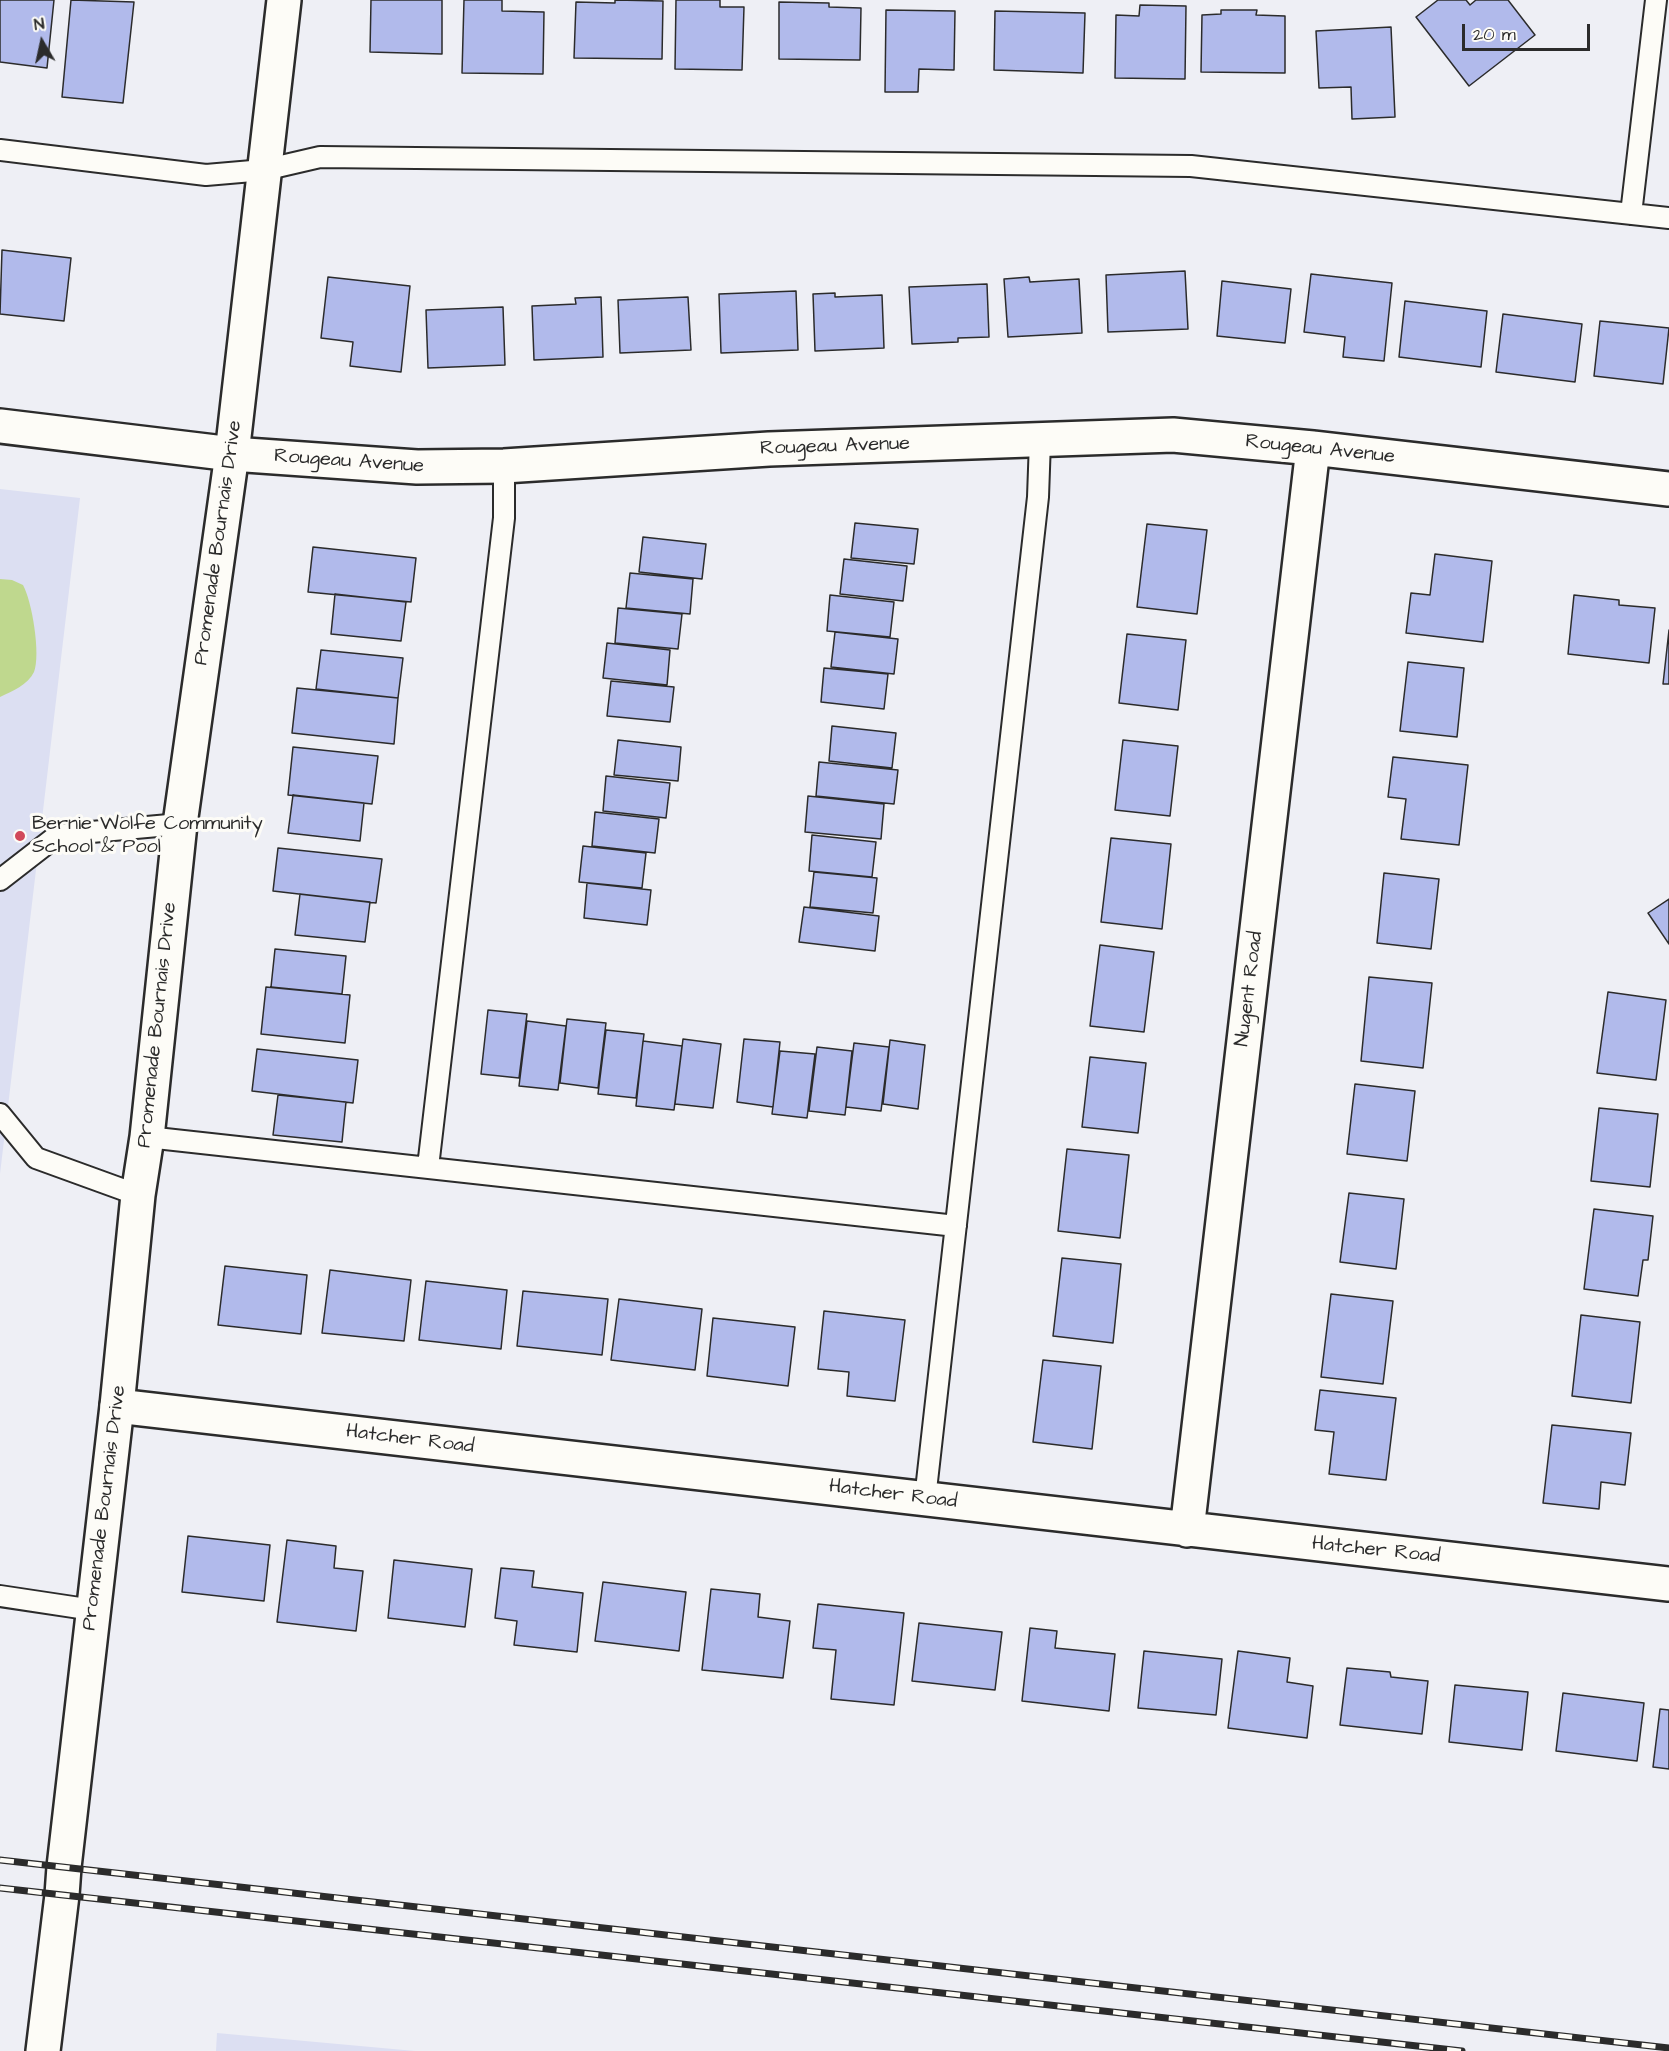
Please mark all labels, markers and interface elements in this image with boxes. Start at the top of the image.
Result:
north arrow [12,12,72,72]
scale bar [1465,12,1592,50]
text: N [33,13,46,36]
text: 20 m [1473,22,1516,47]
street label: Promenade Bournais Drive [190,419,248,667]
street label: Rougeau Avenue [1244,430,1396,470]
street label: Rougeau Avenue [760,432,910,462]
street label: Rougeau Avenue [273,445,425,479]
place label: Bernie Wolfe Community School & Pool [32,813,263,860]
marker: Bernie Wolfe Community School & Pool [13,829,27,843]
street label: Promenade Bournais Drive [133,901,183,1149]
street label: Nugent Road [1231,930,1269,1048]
street label: Promenade Bournais Drive [78,1384,132,1632]
street label: Hatcher Road [345,1420,475,1460]
street label: Hatcher Road [828,1475,958,1515]
street label: Hatcher Road [1311,1532,1441,1570]

